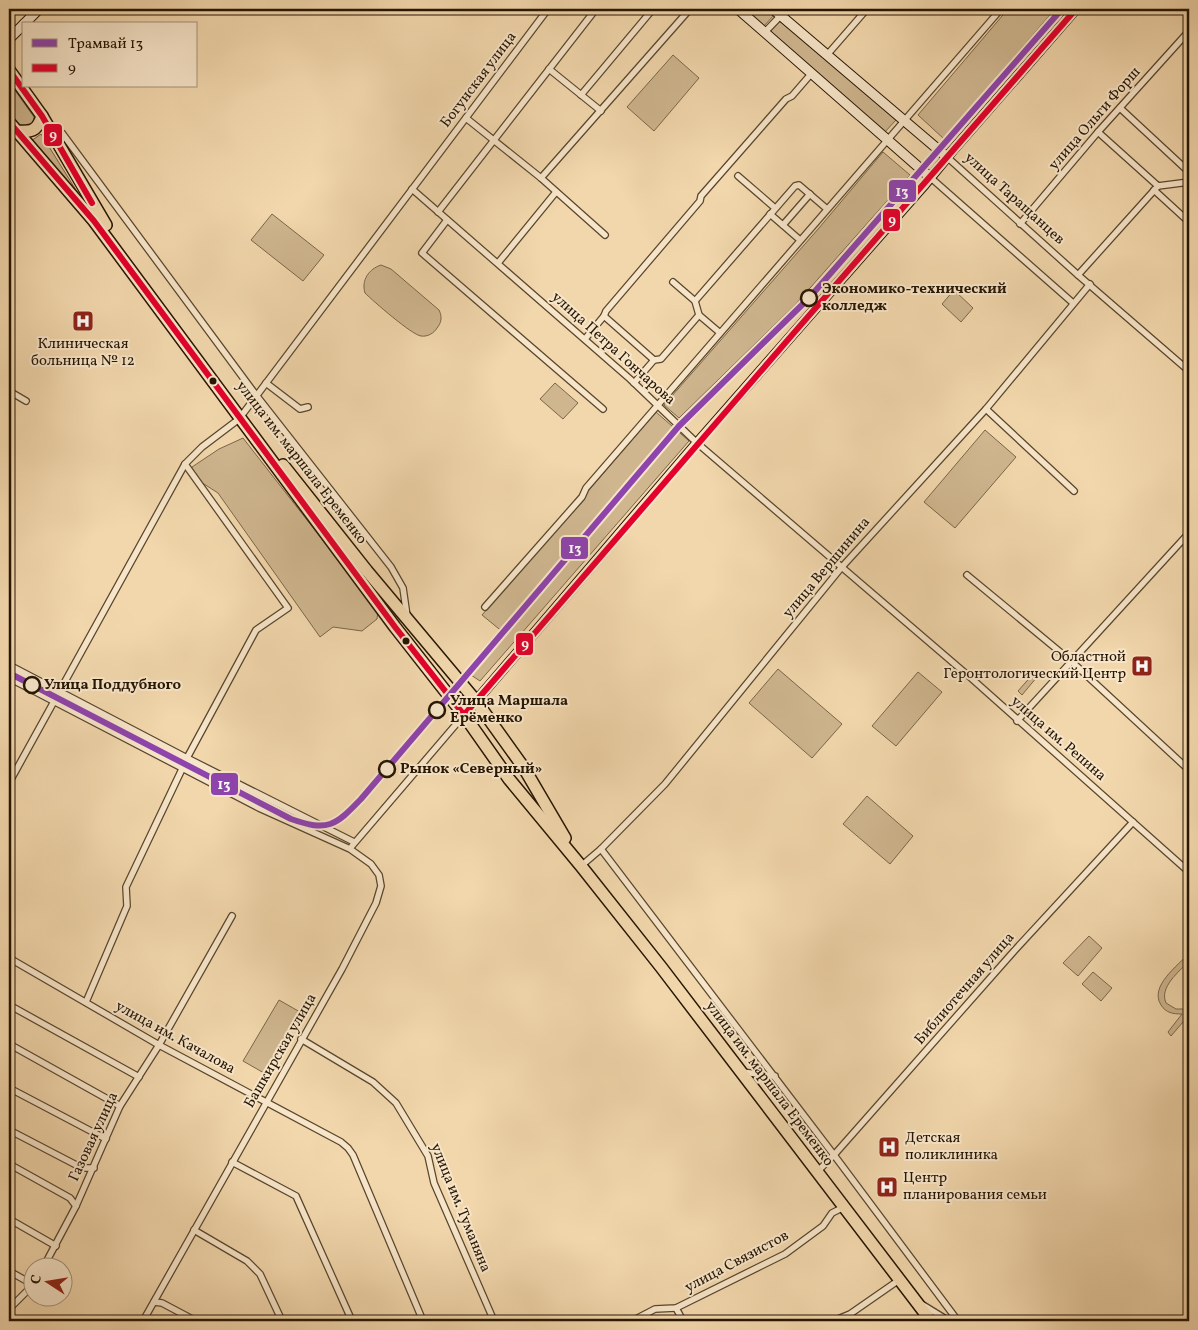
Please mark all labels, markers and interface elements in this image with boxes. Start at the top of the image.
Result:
legend [22,22,198,88]
street label: Богунская улица [436,28,522,132]
text: Трамвай 13 [68,34,143,55]
text: 9 [68,58,76,79]
street label: улица Ольги Форш [1044,63,1146,175]
line badge: 9 [43,123,63,147]
text: 9 [49,127,57,146]
street label: улица Таращанцев [959,148,1069,250]
line badge: 13 [888,179,917,203]
text: 13 [896,183,908,202]
line badge: 9 [882,208,901,232]
text: 9 [888,212,896,231]
place label: Экономико-технический колледж [822,279,1007,317]
street label: улица Петра Гончарова [546,287,680,411]
marker: Экономико-технический колледж [800,289,818,307]
hospital icon: Клиническая больница № 12 [71,309,95,333]
place label: Клиническая больница № 12 [31,334,135,372]
unlabelled marker [208,376,218,386]
street label: улица им. маршала Еременко [230,377,372,549]
street label: улица Вершинина [778,513,876,623]
line badge: 13 [560,536,589,560]
text: 13 [569,540,581,559]
line badge: 9 [515,632,534,656]
unlabelled marker [401,636,411,646]
text: 9 [521,636,529,655]
place label: Областной Геронтологический Центр [943,647,1126,685]
hospital icon: Областной Геронтологический Центр [1130,654,1154,678]
place label: Улица Поддубного [44,675,181,696]
marker: Улица Поддубного [23,676,41,694]
place label: Улица Маршала Ерёменко [450,691,568,729]
street label: улица им. Репина [1006,691,1110,787]
marker: Улица Маршала Ерёменко [428,701,446,719]
place label: Рынок «Северный» [400,759,542,780]
marker: Рынок «Северный» [378,760,396,778]
line badge: 13 [210,772,239,796]
text: 13 [218,776,230,795]
street label: Библиотечная улица [910,928,1020,1050]
street label: Башкирская улица [240,990,322,1112]
street label: улица им. Качалова [111,996,239,1080]
street label: улица им. маршала Еременко [700,997,838,1171]
street label: Газовая улица [64,1089,124,1185]
place label: Детская поликлиника [905,1128,998,1166]
hospital icon: Детская поликлиника [877,1135,901,1159]
street label: улица им. Туманяна [425,1140,495,1276]
place label: Центр планирования семьи [903,1168,1047,1206]
hospital icon: Центр планирования семьи [875,1175,899,1199]
street label: улица Связистов [681,1226,793,1298]
north arrow [22,1258,72,1308]
text: С [27,1273,47,1286]

